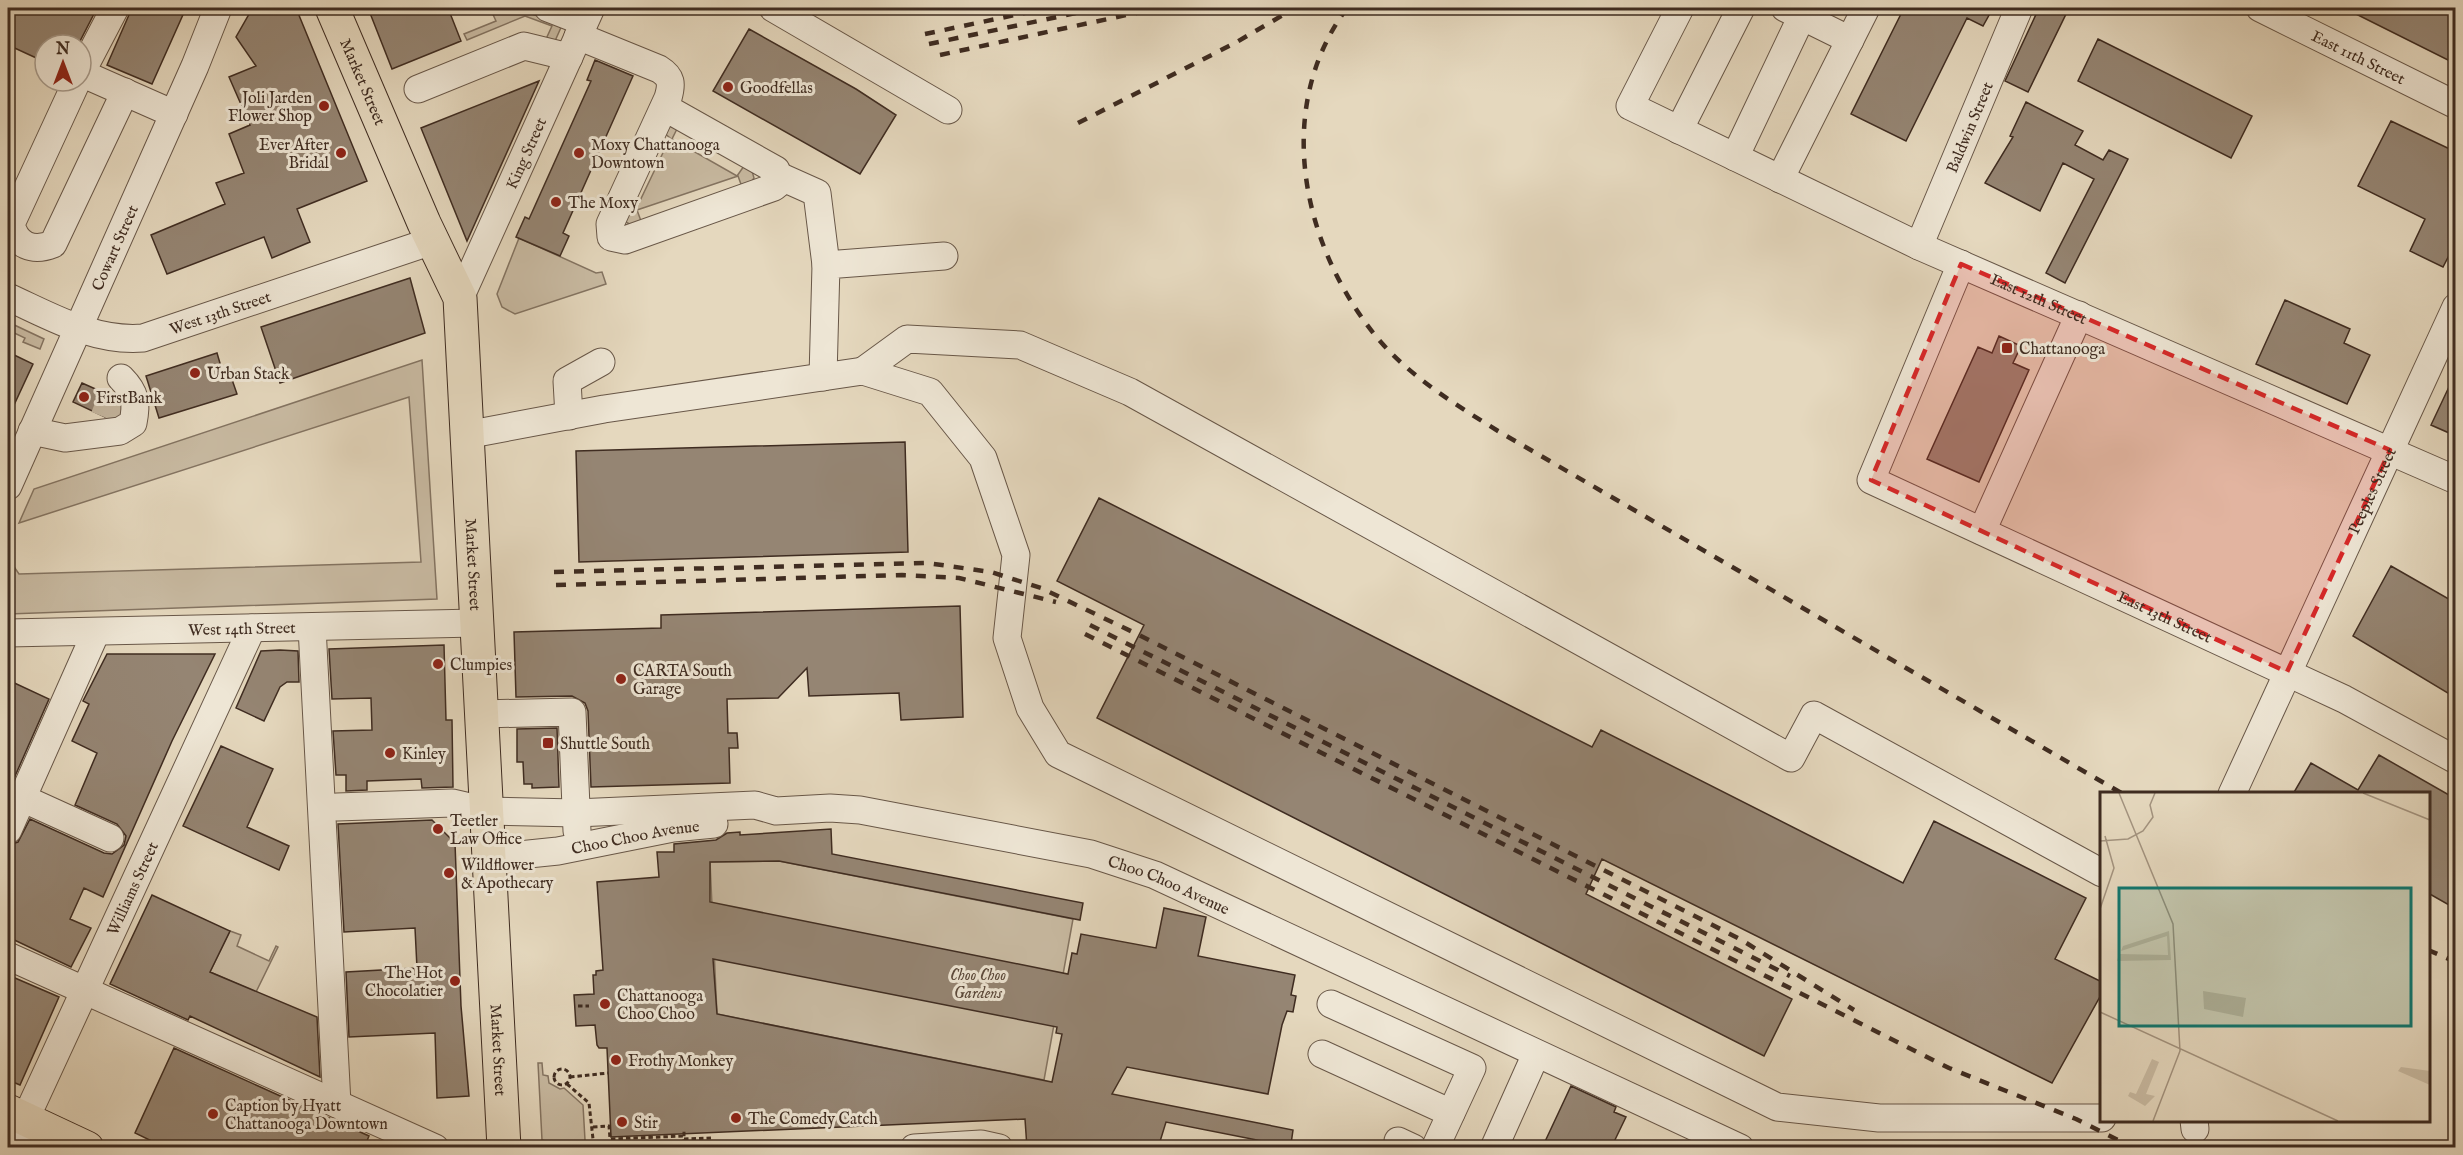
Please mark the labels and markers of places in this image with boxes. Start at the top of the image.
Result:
place label: Goodfellas [740,79,813,99]
marker: Goodfellas [721,80,735,94]
place label: Joli Jarden Flower Shop [228,89,312,127]
marker: Joli Jarden Flower Shop [317,99,331,113]
place label: Ever After Bridal [259,136,330,174]
place label: Moxy Chattanooga Downtown [591,136,720,174]
marker: Ever After Bridal [334,146,348,160]
marker: Moxy Chattanooga Downtown [572,146,586,160]
place label: The Moxy [568,194,638,214]
marker: The Moxy [549,195,563,209]
place label: Chattanooga [2019,340,2105,360]
marker: Chattanooga [2000,341,2014,355]
place label: Urban Stack [207,365,290,385]
marker: Urban Stack [188,366,202,380]
place label: FirstBank [96,389,162,409]
marker: FirstBank [77,390,91,404]
place label: Clumpies [450,656,513,676]
marker: Clumpies [431,657,445,671]
place label: CARTA South Garage [633,662,732,700]
marker: CARTA South Garage [614,672,628,686]
place label: Shuttle South [560,735,651,755]
marker: Shuttle South [541,736,555,750]
place label: Kinley [402,745,446,765]
marker: Kinley [383,746,397,760]
place label: Teetler Law Office [450,812,522,850]
marker: Teetler Law Office [431,822,445,836]
place label: Wildflower & Apothecary [461,856,554,894]
marker: Wildflower & Apothecary [442,866,456,880]
place label: The Hot Chocolatier [365,964,444,1002]
marker: The Hot Chocolatier [448,974,462,988]
place label: Chattanooga Choo Choo [617,987,703,1025]
marker: Chattanooga Choo Choo [598,997,612,1011]
place label: Frothy Monkey [628,1052,733,1072]
marker: Frothy Monkey [609,1053,623,1067]
place label: Caption by Hyatt Chattanooga Downtown [225,1097,388,1135]
marker: Caption by Hyatt Chattanooga Downtown [206,1107,220,1121]
place label: The Comedy Catch [748,1110,878,1130]
marker: The Comedy Catch [729,1111,743,1125]
place label: Stir [634,1114,658,1134]
marker: Stir [615,1115,629,1129]

